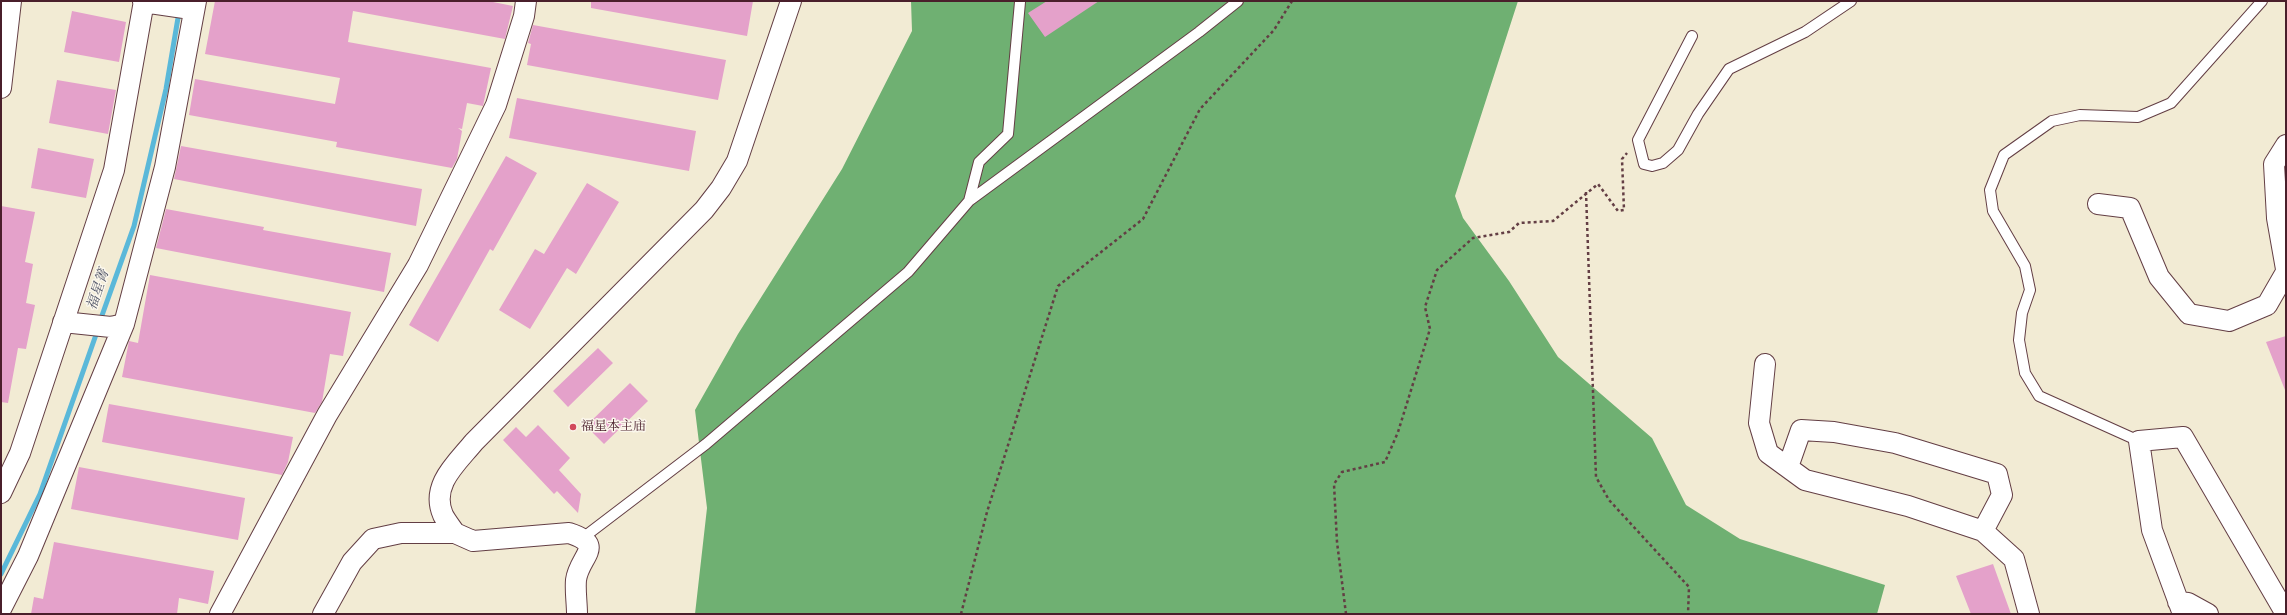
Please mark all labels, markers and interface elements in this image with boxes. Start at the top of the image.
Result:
water label: 福星箐 [84,267,114,313]
place label: 福星本主庙 [581,419,646,435]
marker: 福星本主庙 [568,422,578,432]

